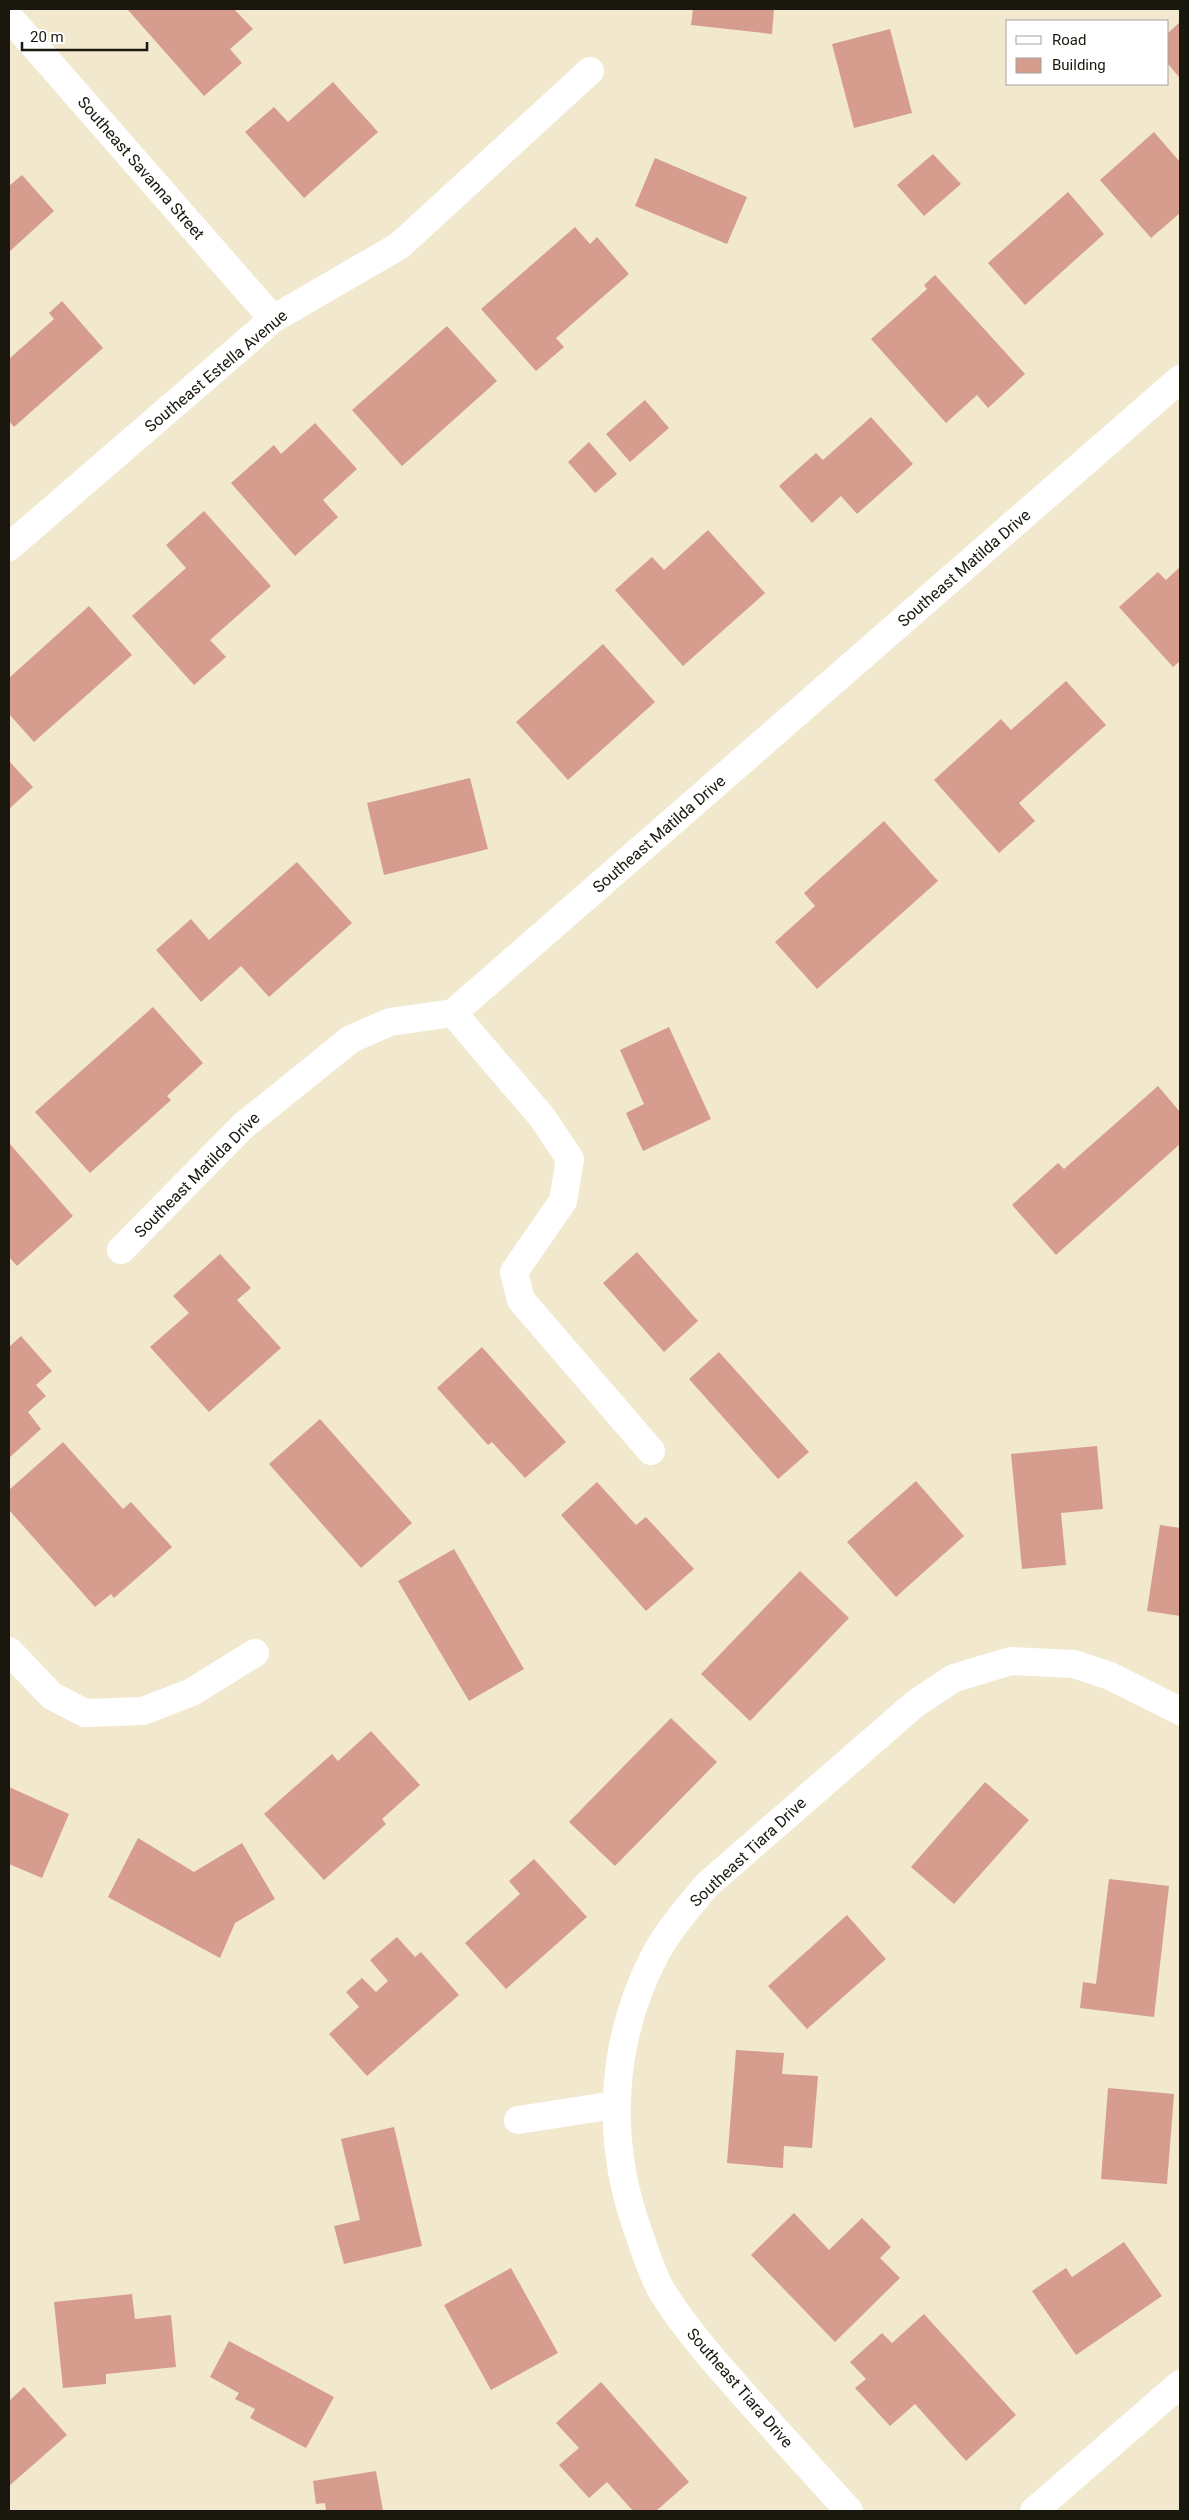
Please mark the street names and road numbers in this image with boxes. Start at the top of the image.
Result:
street label: Southeast Savanna Street [74,93,208,243]
street label: Southeast Estella Avenue [141,306,291,436]
street label: Southeast Matilda Drive [894,505,1034,631]
street label: Southeast Matilda Drive [589,771,729,897]
street label: Southeast Matilda Drive [130,1108,264,1242]
street label: Southeast Tiara Drive [686,1793,810,1911]
street label: Southeast Tiara Drive [683,2325,797,2451]

